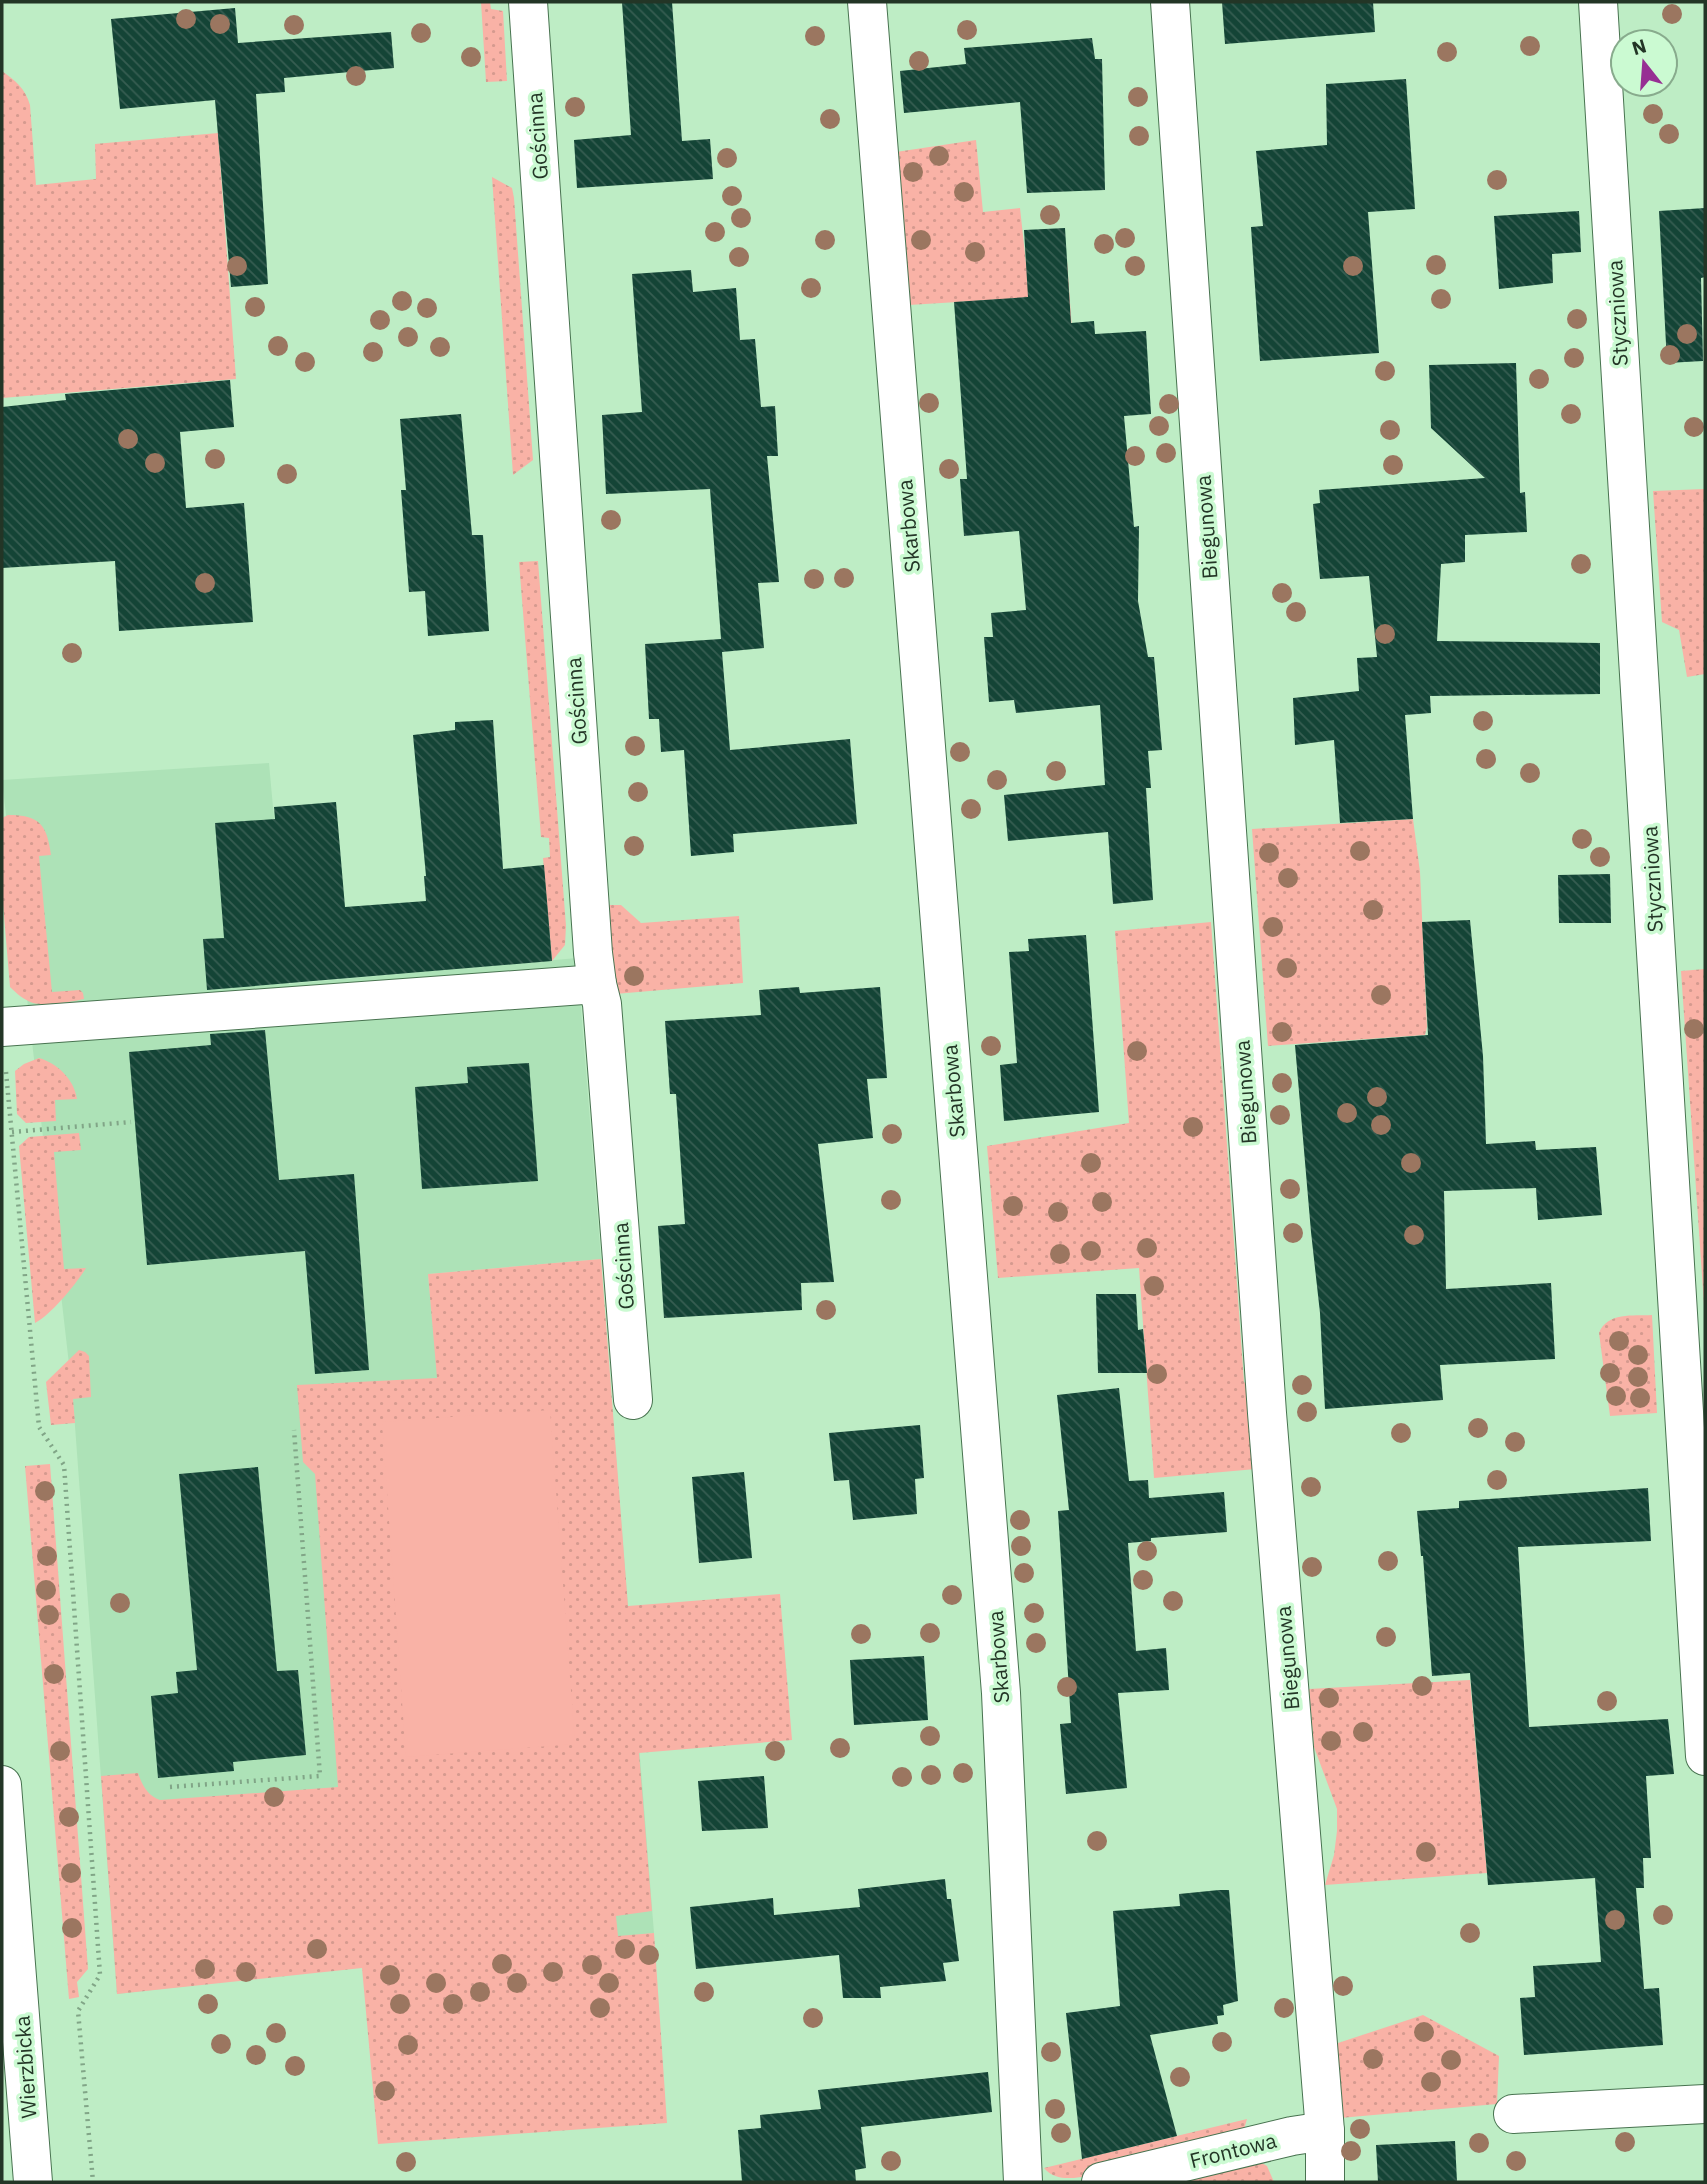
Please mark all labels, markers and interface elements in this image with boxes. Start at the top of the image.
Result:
north arrow [1609,28,1679,98]
text: N [1629,33,1649,60]
street label: Gościnna [520,91,554,181]
street label: Styczniowa [1600,259,1634,367]
street label: Biegunowa [1188,474,1224,580]
street label: Skarbowa [890,478,926,574]
street label: Gościnna [559,656,593,746]
street label: Styczniowa [1635,825,1669,933]
street label: Biegunowa [1227,1039,1263,1145]
street label: Skarbowa [935,1043,971,1139]
street label: Gościnna [606,1221,640,1311]
street label: Biegunowa [1269,1605,1305,1711]
street label: Skarbowa [981,1610,1015,1704]
street label: Wierzbicka [7,2015,43,2119]
street label: Frontowa [1187,2126,1279,2174]

